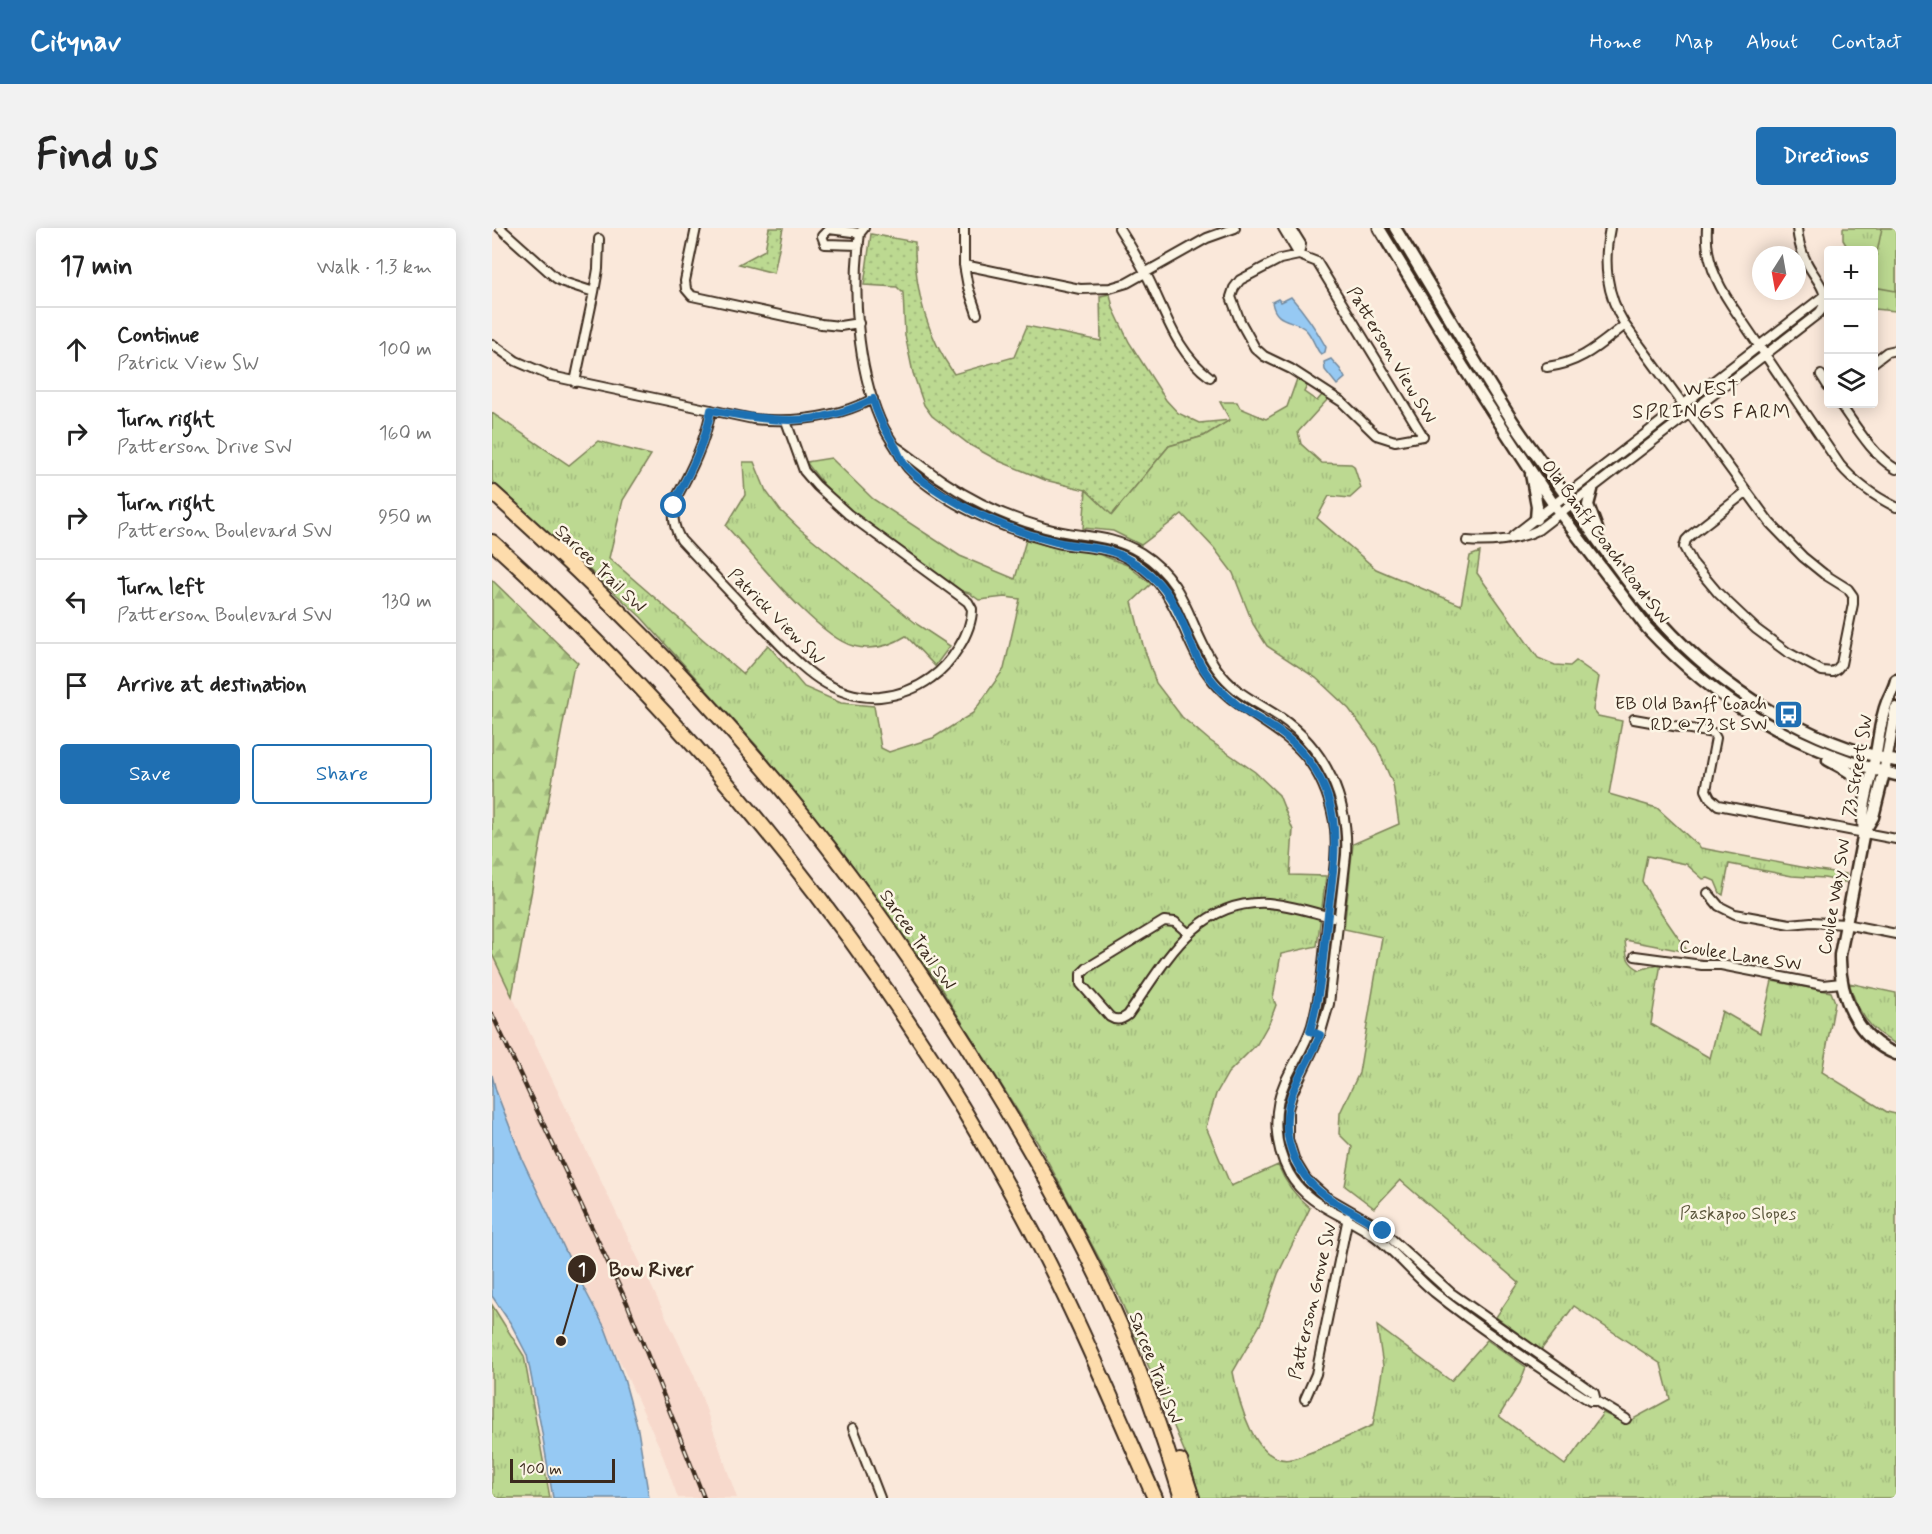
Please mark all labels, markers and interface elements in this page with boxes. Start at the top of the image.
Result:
text: Citynav [30,24,121,61]
text: Home [1590,28,1642,56]
text: Map [1675,28,1713,56]
text: About [1746,28,1798,56]
text: Contact [1831,28,1902,56]
button: Directions [1756,127,1896,185]
text: Find us [36,129,158,184]
north arrow [1752,246,1806,300]
map controls [1824,246,1878,408]
button: + [1824,246,1878,300]
text: 17 min [60,250,133,284]
text: Walk · 1.3 km [317,254,432,281]
street label: Patterson View SW [1341,282,1441,428]
button: − [1824,300,1878,354]
text: Continue [117,322,199,350]
icon: ahead [60,333,93,366]
text: 100 m [378,336,432,363]
text: Patrick View SW [117,350,259,377]
button: layers [1824,354,1878,408]
district label: WEST SPRINGS FARM [1632,376,1792,426]
text: Turn right [117,406,215,434]
icon: right [60,417,93,450]
text: 160 m [379,420,432,447]
text: Patterson Drive SW [117,434,292,461]
street label: Old Banff Coach Road SW [1535,455,1675,629]
text: Turn right [117,490,215,518]
route start [660,492,686,518]
icon: right [60,501,93,534]
text: 950 m [378,504,432,531]
text: Patterson Boulevard SW [117,518,332,545]
street label: Sarcee Trail SW [549,520,651,619]
street label: Patrick View SW [722,563,830,671]
text: Turn left [117,574,205,602]
icon: left [60,585,93,618]
text: 130 m [381,588,432,615]
text: Patterson Boulevard SW [117,602,332,629]
icon: arrive [60,669,93,702]
text: Arrive at destination [117,671,307,699]
place label: EB Old Banff Coach RD @ 73 St SW [1615,692,1767,737]
bus stop icon: EB Old Banff Coach RD @ 73 St SW [1772,698,1804,730]
street label: 73 Street SW [1837,713,1879,819]
button: Save [60,744,240,804]
button: Share [252,744,432,804]
street label: Coulee Way SW [1813,837,1857,957]
street label: Sarcee Trail SW [873,885,961,995]
street label: Coulee Lane SW [1677,935,1803,977]
park label: Paskapoo Slopes [1680,1202,1796,1226]
route end [1369,1217,1395,1243]
street label: Patterson Grove SW [1283,1220,1343,1382]
callout: Bow River [567,1250,705,1288]
text: Bow River [609,1257,694,1284]
text: 1 [578,1258,586,1282]
street label: Sarcee Trail SW [1123,1309,1187,1427]
scale bar [510,1456,615,1484]
text: 100 m [519,1459,562,1480]

